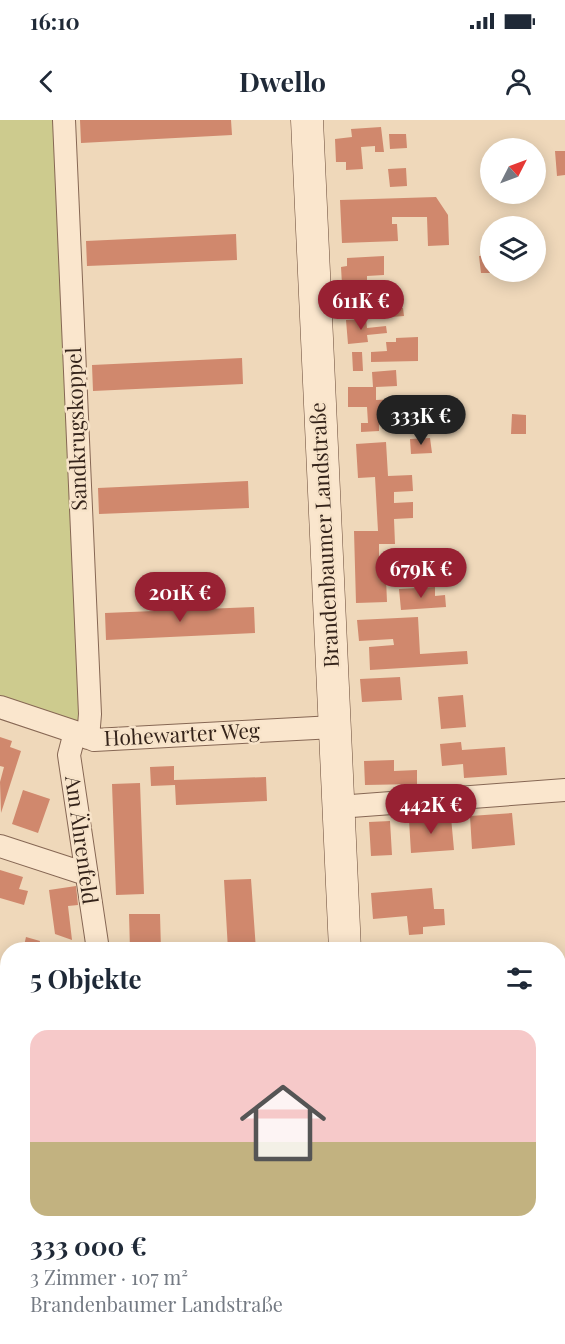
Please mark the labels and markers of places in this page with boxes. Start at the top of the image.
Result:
pin: 611K € [312,280,410,331]
pin: 333K € [372,395,470,446]
pin: 679K € [372,548,470,599]
pin: 201K € [131,572,229,623]
pin: 442K € [382,784,480,835]

